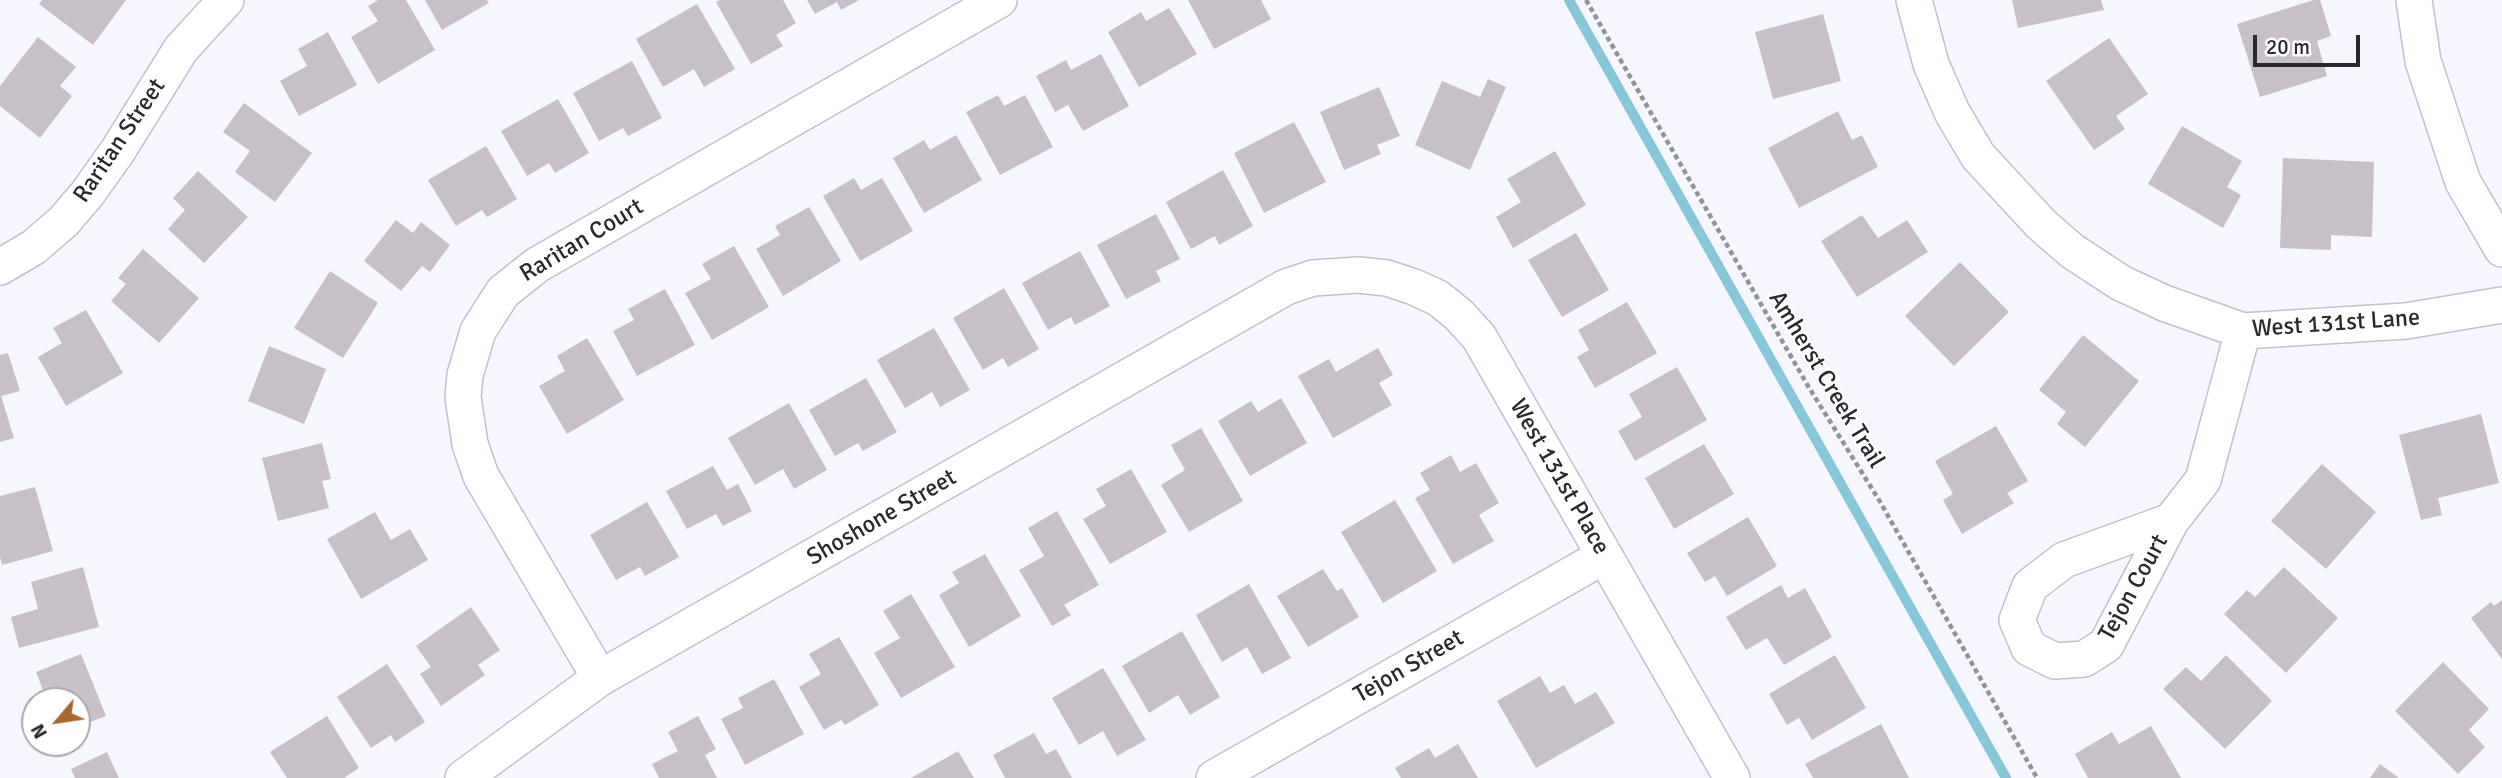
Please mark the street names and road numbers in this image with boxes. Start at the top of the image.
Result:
street label: Raritan Street [68,73,172,209]
street label: Raritan Court [515,193,649,289]
street label: Amherst Creek Trail [1762,286,1890,474]
street label: West 131st Lane [2251,304,2421,344]
street label: West 131st Place [1503,394,1615,560]
street label: Shoshone Street [802,464,962,572]
street label: Tejon Court [2093,530,2175,646]
street label: Tejon Street [1349,624,1469,710]

